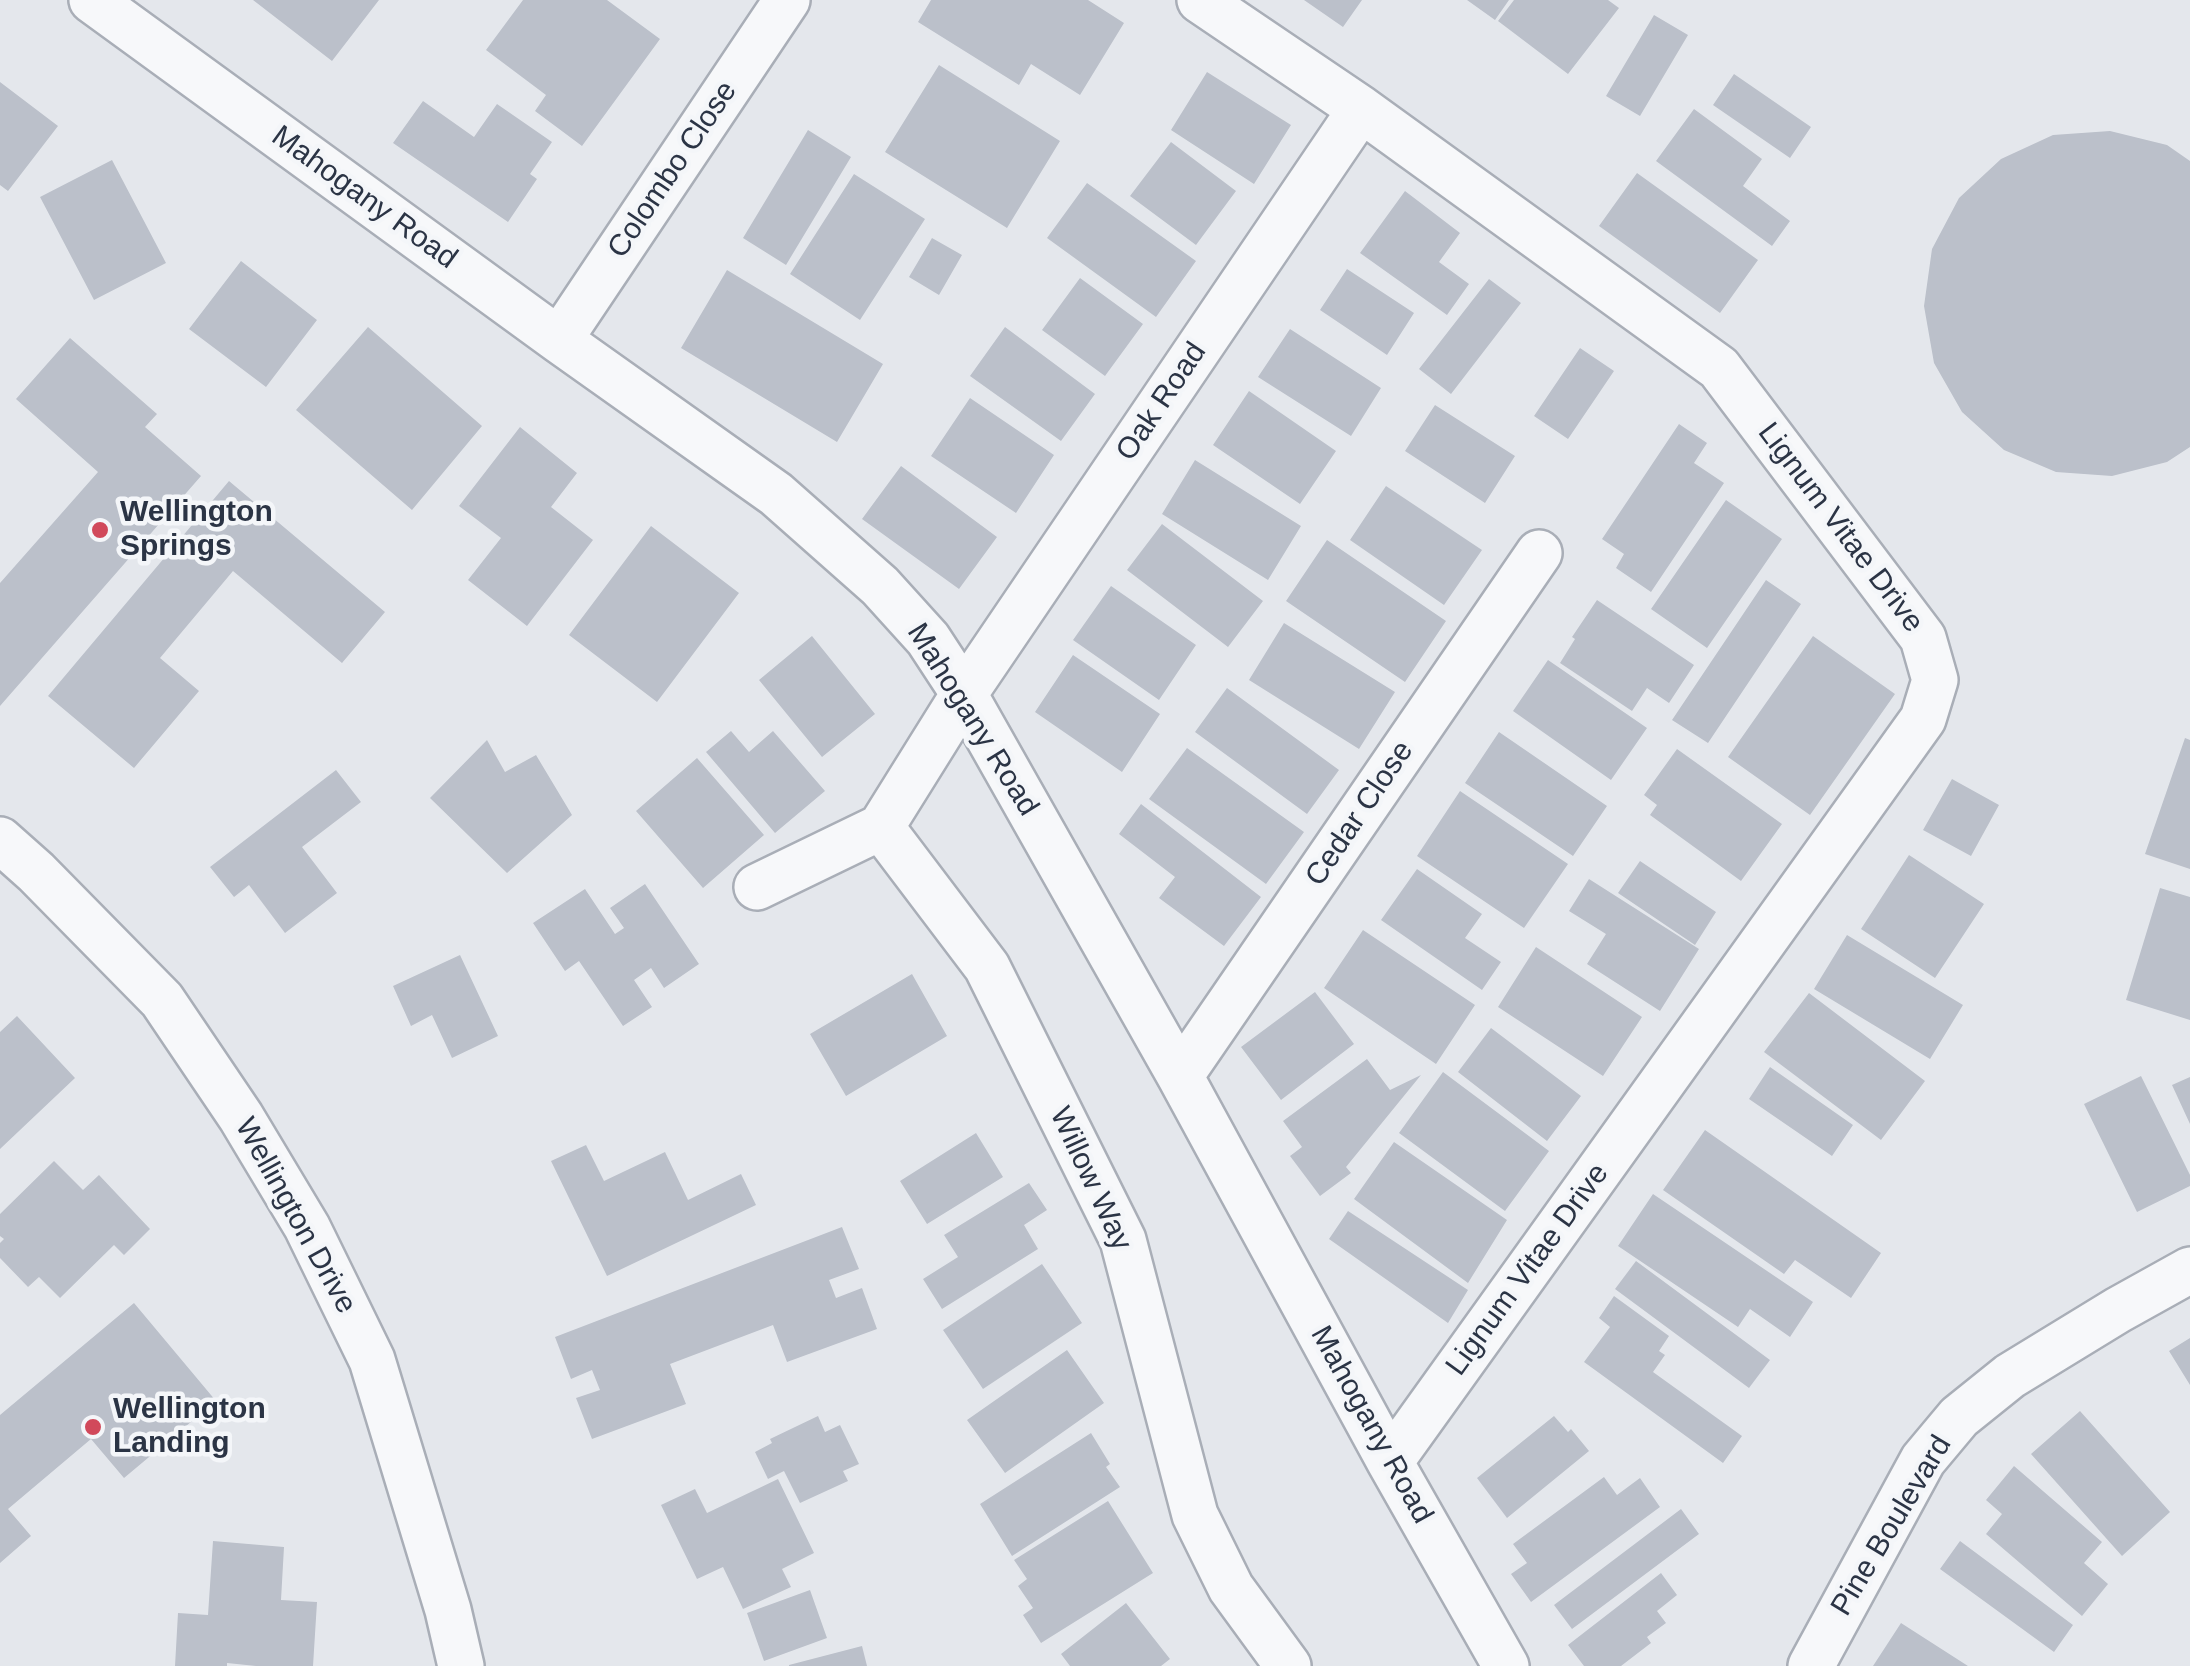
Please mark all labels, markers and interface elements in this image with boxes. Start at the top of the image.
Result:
street label: Colombo Close [601,75,745,265]
street label: Mahogany Road [264,119,464,277]
street label: Oak Road [1109,336,1215,468]
street label: Lignum Vitae Drive [1750,416,1930,640]
place label: Wellington Springs [120,495,273,566]
marker: Wellington Springs [89,519,111,541]
street label: Mahogany Road [898,617,1046,823]
street label: Cedar Close [1298,735,1422,893]
street label: Willow Way [1041,1102,1139,1256]
street label: Wellington Drive [226,1112,364,1320]
street label: Lignum Vitae Drive [1439,1157,1617,1383]
street label: Mahogany Road [1302,1320,1440,1530]
place label: Wellington Landing [113,1392,266,1462]
marker: Wellington Landing [82,1416,104,1438]
street label: Pine Boulevard [1824,1430,1960,1622]

